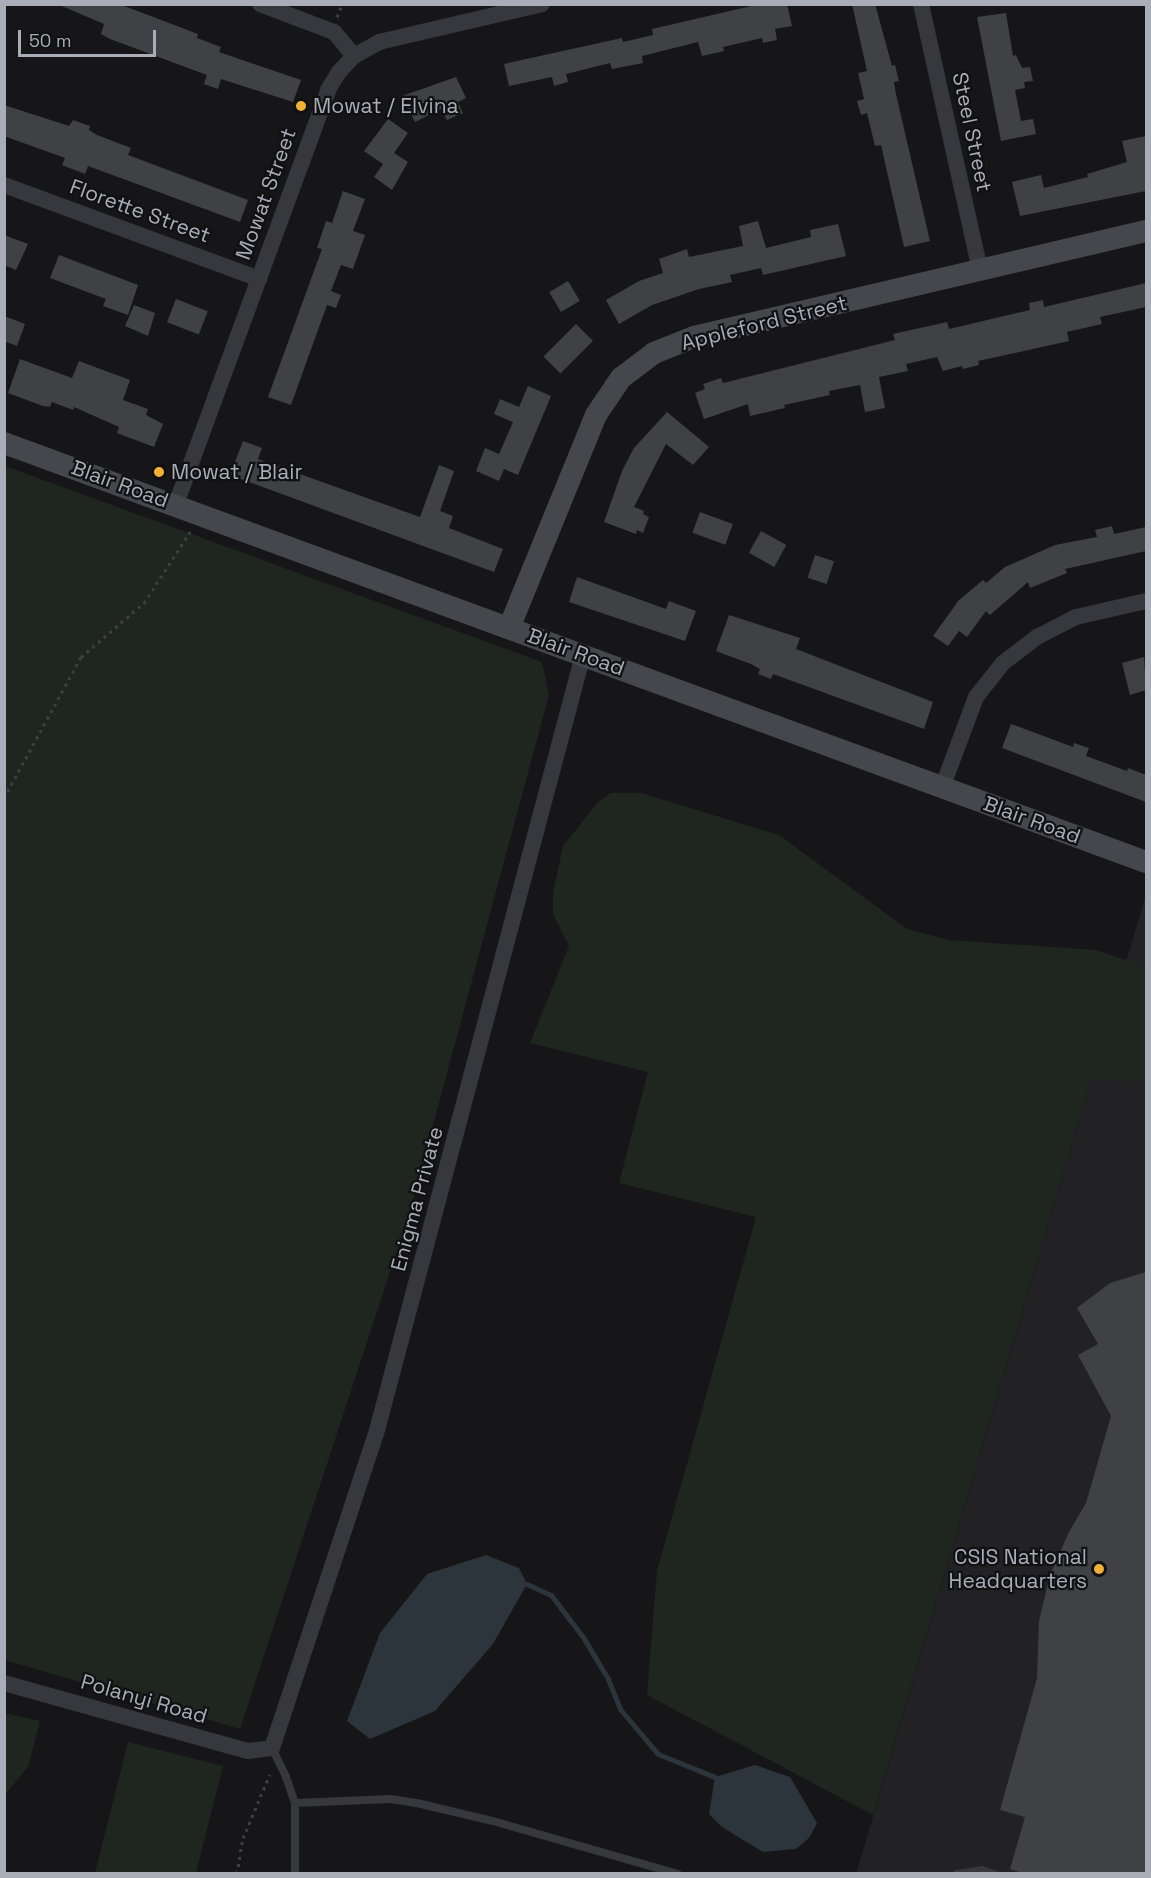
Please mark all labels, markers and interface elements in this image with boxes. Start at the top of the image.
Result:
scale bar [21,18,159,56]
text: 50 m [29,29,71,52]
street label: Steel Street [947,70,997,194]
place label: Mowat / Elvina [313,93,459,119]
marker: Mowat / Elvina [294,99,308,113]
street label: Mowat Street [231,125,301,263]
street label: Florette Street [66,174,214,248]
street label: Appleford Street [679,290,849,356]
street label: Blair Road [68,455,172,513]
place label: Mowat / Blair [171,459,302,485]
marker: Mowat / Blair [152,465,166,479]
street label: Blair Road [524,623,628,681]
street label: Blair Road [980,791,1084,849]
street label: Enigma Private [386,1124,448,1274]
place label: CSIS National Headquarters [949,1544,1087,1594]
marker: CSIS National Headquarters [1092,1562,1106,1576]
street label: Polanyi Road [78,1669,210,1729]

